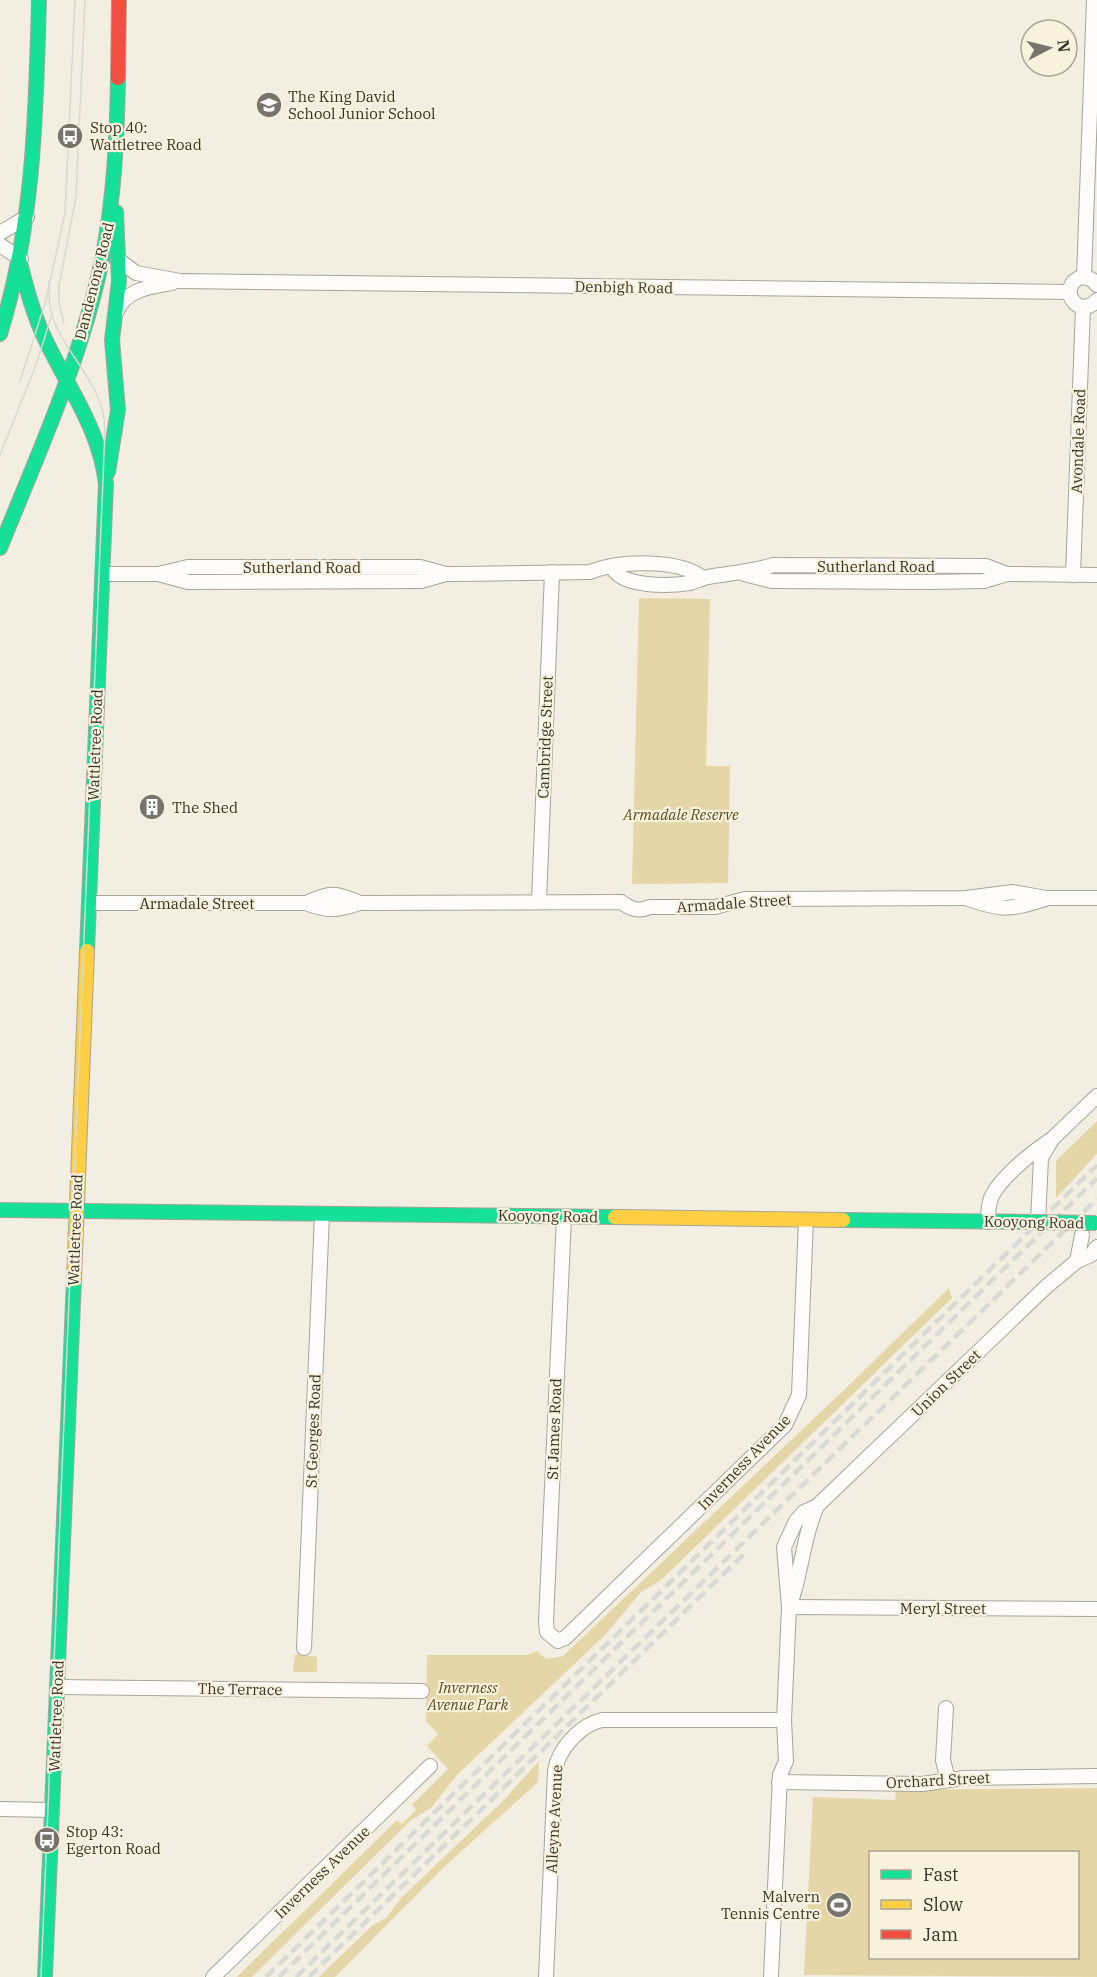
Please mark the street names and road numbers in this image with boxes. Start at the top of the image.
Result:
street label: Dandenong Road [70,220,118,342]
street label: Denbigh Road [574,277,674,297]
street label: Avondale Road [1067,388,1089,494]
street label: Sutherland Road [817,557,935,576]
street label: Sutherland Road [243,558,361,577]
street label: Cambridge Street [533,675,557,799]
street label: Wattletree Road [84,689,106,801]
street label: Armadale Street [676,890,792,916]
street label: Armadale Street [140,894,254,913]
street label: Wattletree Road [64,1174,86,1286]
street label: Kooyong Road [498,1206,598,1226]
street label: Kooyong Road [984,1212,1084,1232]
street label: Union Street [907,1345,985,1421]
street label: St Georges Road [302,1374,324,1488]
street label: St James Road [543,1378,565,1480]
street label: Inverness Avenue [694,1410,794,1514]
street label: Meryl Street [900,1599,986,1618]
street label: Wattletree Road [45,1660,67,1772]
street label: The Terrace [197,1679,283,1699]
street label: Alleyne Avenue [542,1764,566,1874]
street label: Orchard Street [886,1768,990,1792]
street label: Inverness Avenue [270,1822,374,1922]

